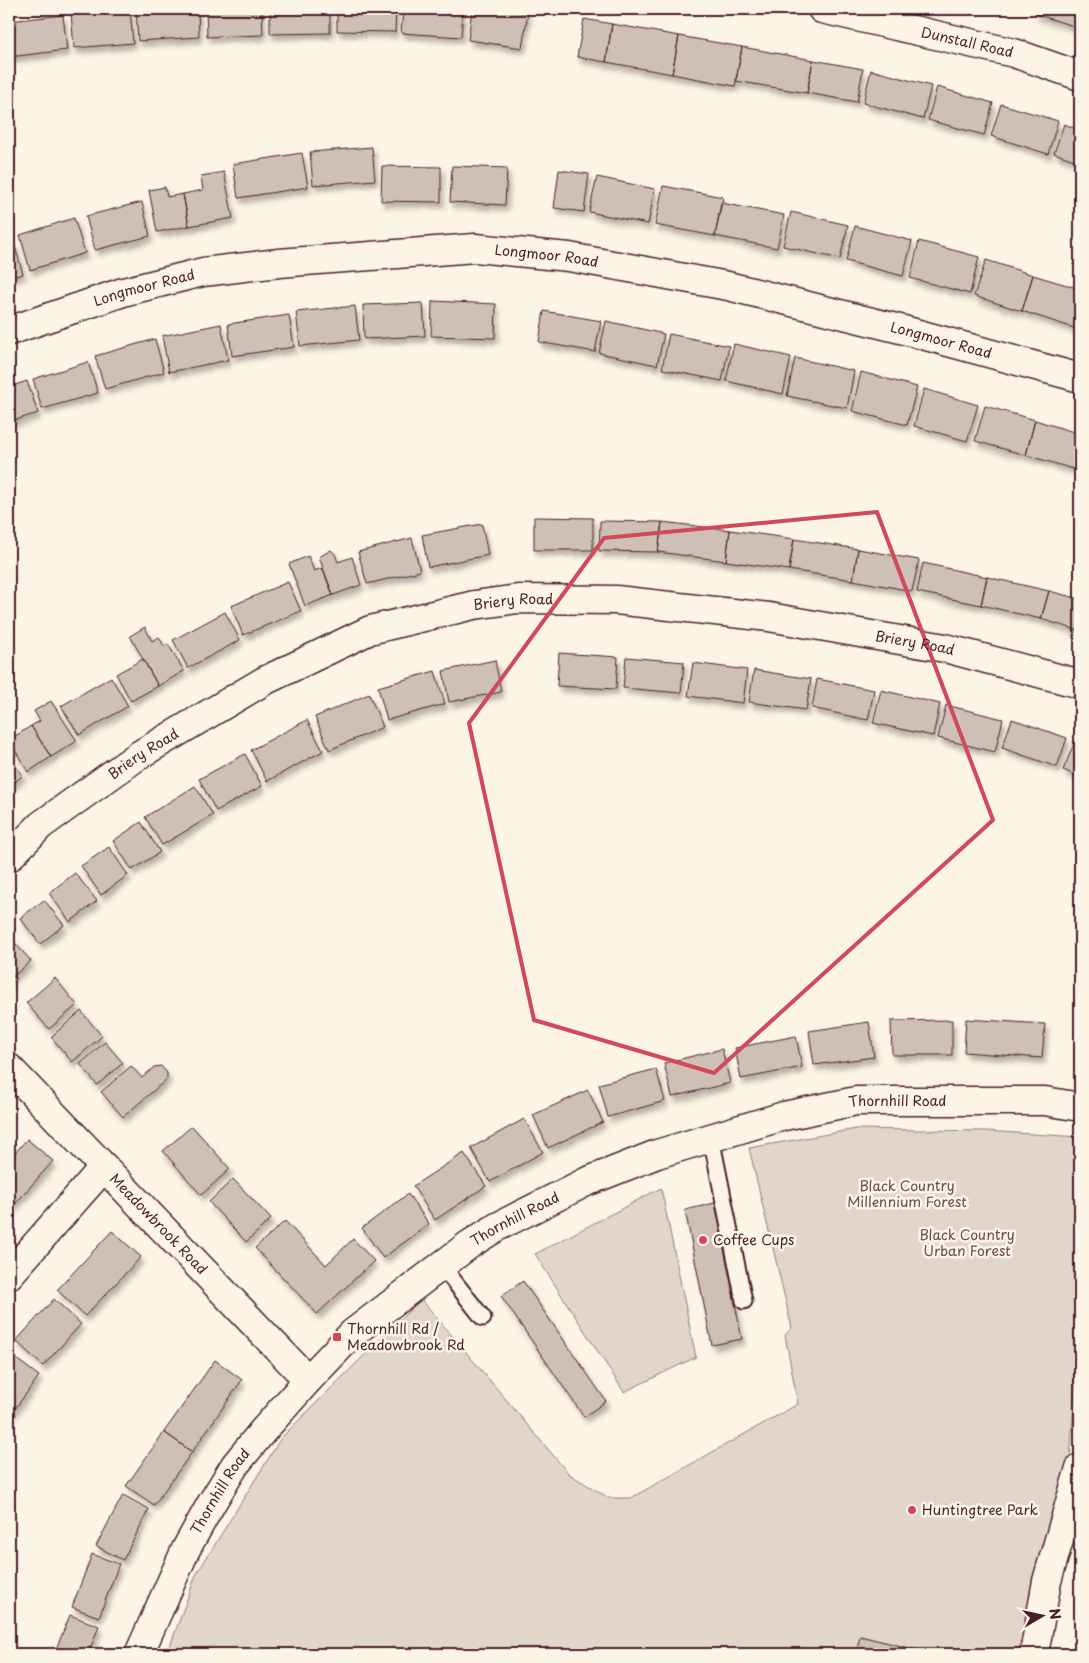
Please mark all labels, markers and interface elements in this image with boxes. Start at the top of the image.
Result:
street label: Dunstall Road [919,21,1016,63]
street label: Longmoor Road [494,239,600,272]
street label: Longmoor Road [91,263,197,311]
street label: Longmoor Road [888,316,994,363]
street label: Briery Road [472,588,553,615]
street label: Briery Road [874,625,957,660]
street label: Briery Road [103,723,182,784]
street label: Thornhill Road [846,1090,946,1112]
street label: Meadowbrook Road [105,1168,212,1279]
park label: Black Country Millennium Forest [847,1175,967,1212]
street label: Thornhill Road [466,1186,563,1251]
park label: Black Country Urban Forest [919,1224,1015,1261]
place label: Coffee Cups [713,1229,795,1250]
marker: Coffee Cups [697,1234,709,1246]
place label: Thornhill Rd / Meadowbrook Rd [347,1318,465,1355]
marker: Thornhill Rd / Meadowbrook Rd [331,1331,343,1343]
street label: Thornhill Road [185,1444,255,1538]
place label: Huntingtree Park [922,1499,1039,1520]
marker: Huntingtree Park [906,1504,918,1516]
north arrow [1016,1590,1066,1640]
text: N [1044,1607,1067,1621]

